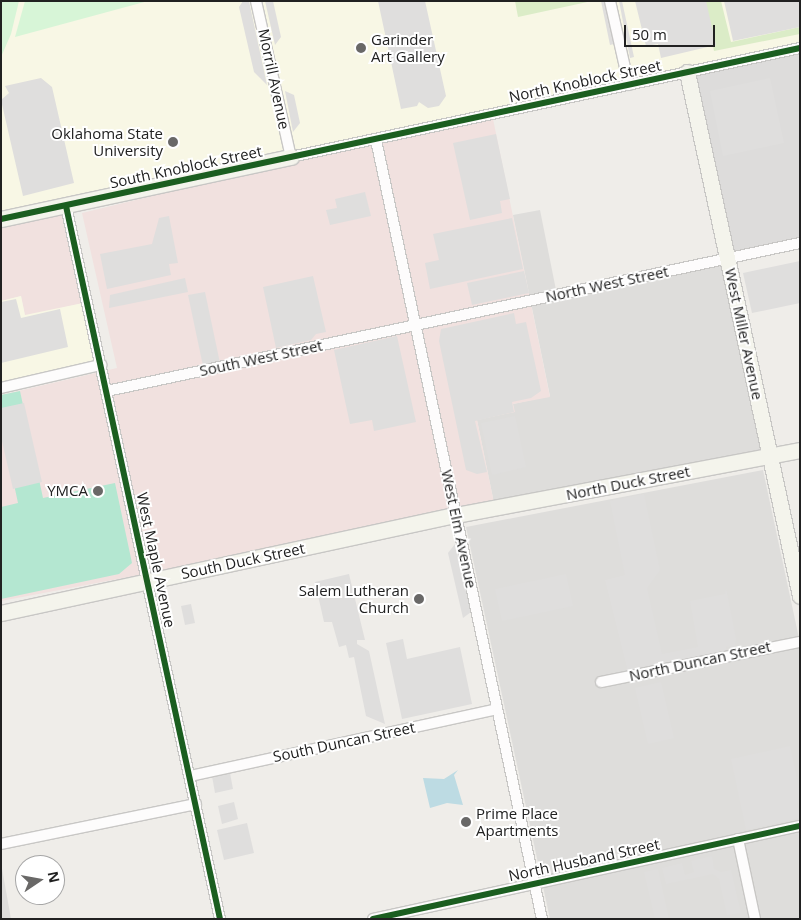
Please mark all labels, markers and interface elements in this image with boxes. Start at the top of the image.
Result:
scale bar [626,15,717,47]
text: 50 m [632,24,667,44]
street label: Morrill Avenue [255,27,293,131]
place label: Garinder Art Gallery [371,30,445,65]
marker: Garinder Art Gallery [355,42,367,54]
street label: North Knoblock Street [507,56,663,106]
place label: Oklahoma State University [51,124,163,159]
marker: Oklahoma State University [167,136,179,148]
street label: South Knoblock Street [108,142,264,192]
street label: North West Street [544,262,670,306]
street label: West Miller Avenue [721,267,767,401]
street label: South West Street [198,336,324,380]
street label: North Duck Street [565,462,691,504]
street label: West Elm Avenue [438,468,480,590]
place label: YMCA [47,482,88,500]
marker: YMCA [92,485,104,497]
street label: West Maple Avenue [133,491,179,629]
street label: South Duck Street [180,539,306,583]
place label: Salem Lutheran Church [299,581,409,616]
marker: Salem Lutheran Church [413,593,425,605]
street label: North Duncan Street [627,637,773,685]
street label: South Duncan Street [271,718,417,766]
place label: Prime Place Apartments [476,804,558,839]
marker: Prime Place Apartments [460,816,472,828]
street label: North Husband Street [507,835,661,885]
north arrow [15,855,65,905]
text: N [44,869,65,885]

